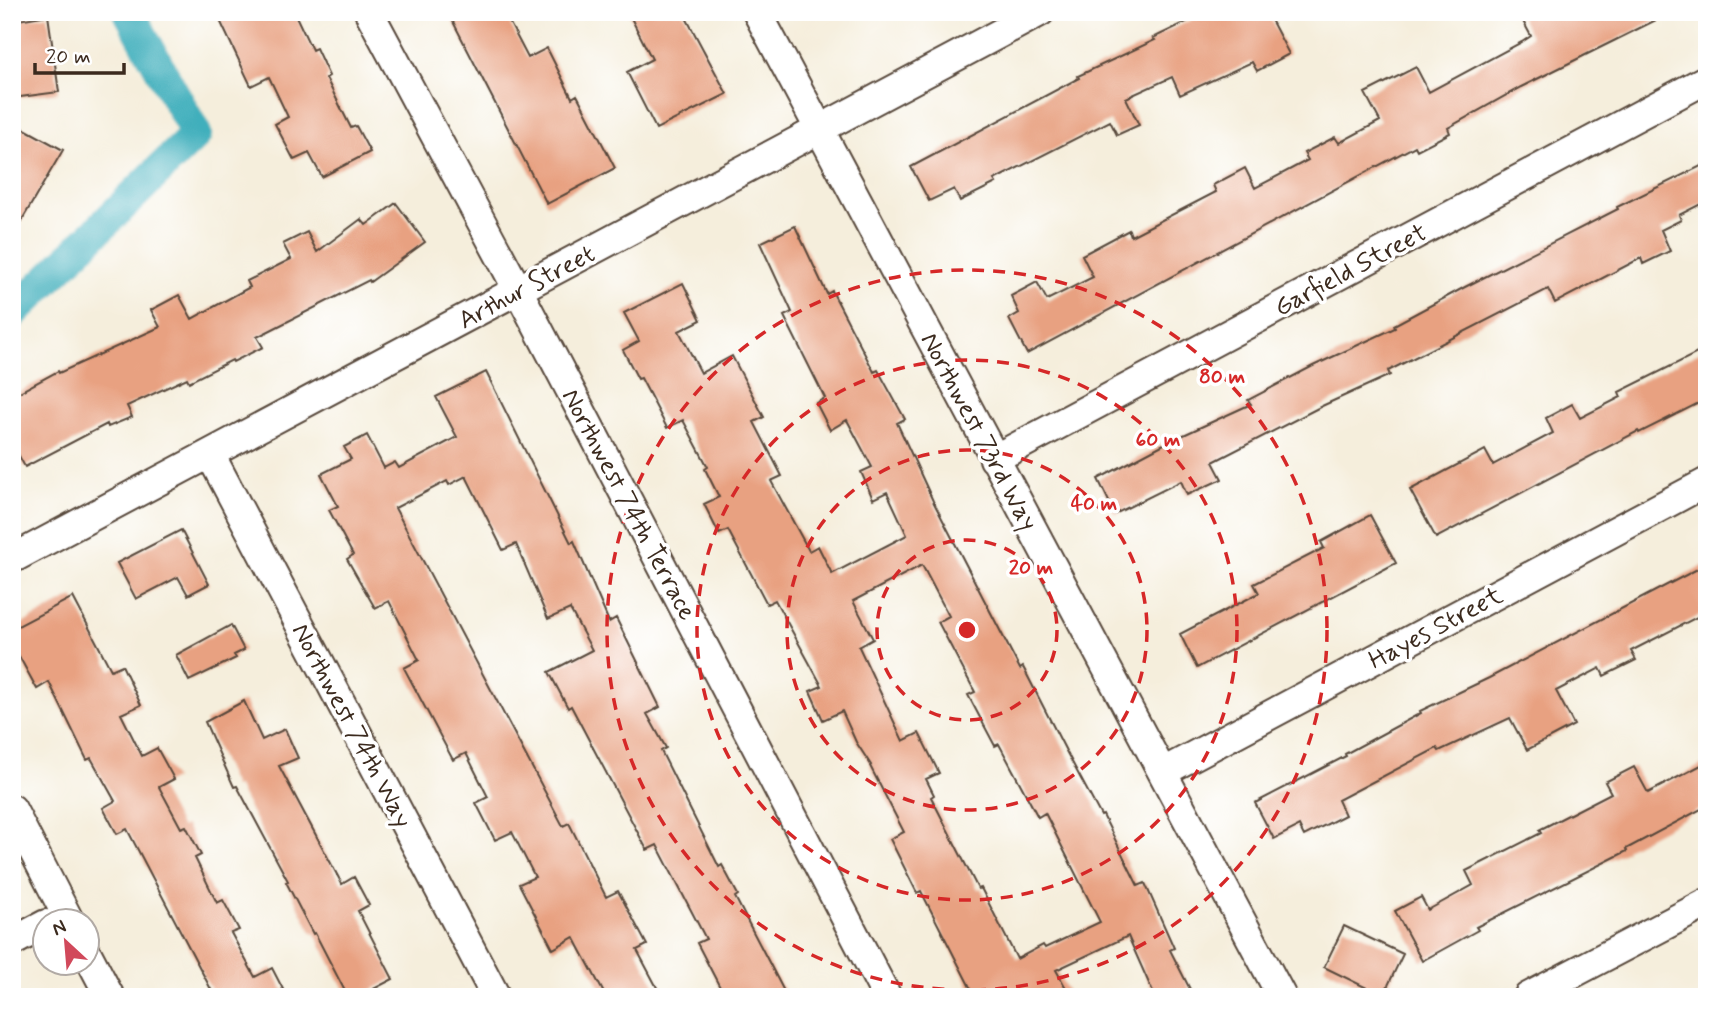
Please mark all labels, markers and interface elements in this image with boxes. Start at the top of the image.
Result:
scale bar [35,32,124,76]
text: 20 m [46,43,91,71]
street label: Garfield Street [1269,216,1433,325]
street label: Arthur Street [453,238,601,338]
street label: Northwest 73rd Way [912,327,1045,537]
text: 80 m [1199,363,1245,391]
street label: Northwest 74th Terrace [553,383,704,627]
text: 60 m [1135,426,1181,454]
text: 40 m [1071,490,1118,518]
text: 20 m [1009,554,1054,582]
street label: Hayes Street [1363,579,1509,678]
street label: Northwest 74th Way [283,618,419,834]
centre of rings [955,618,979,642]
north arrow [32,908,102,978]
text: N [48,914,70,942]

